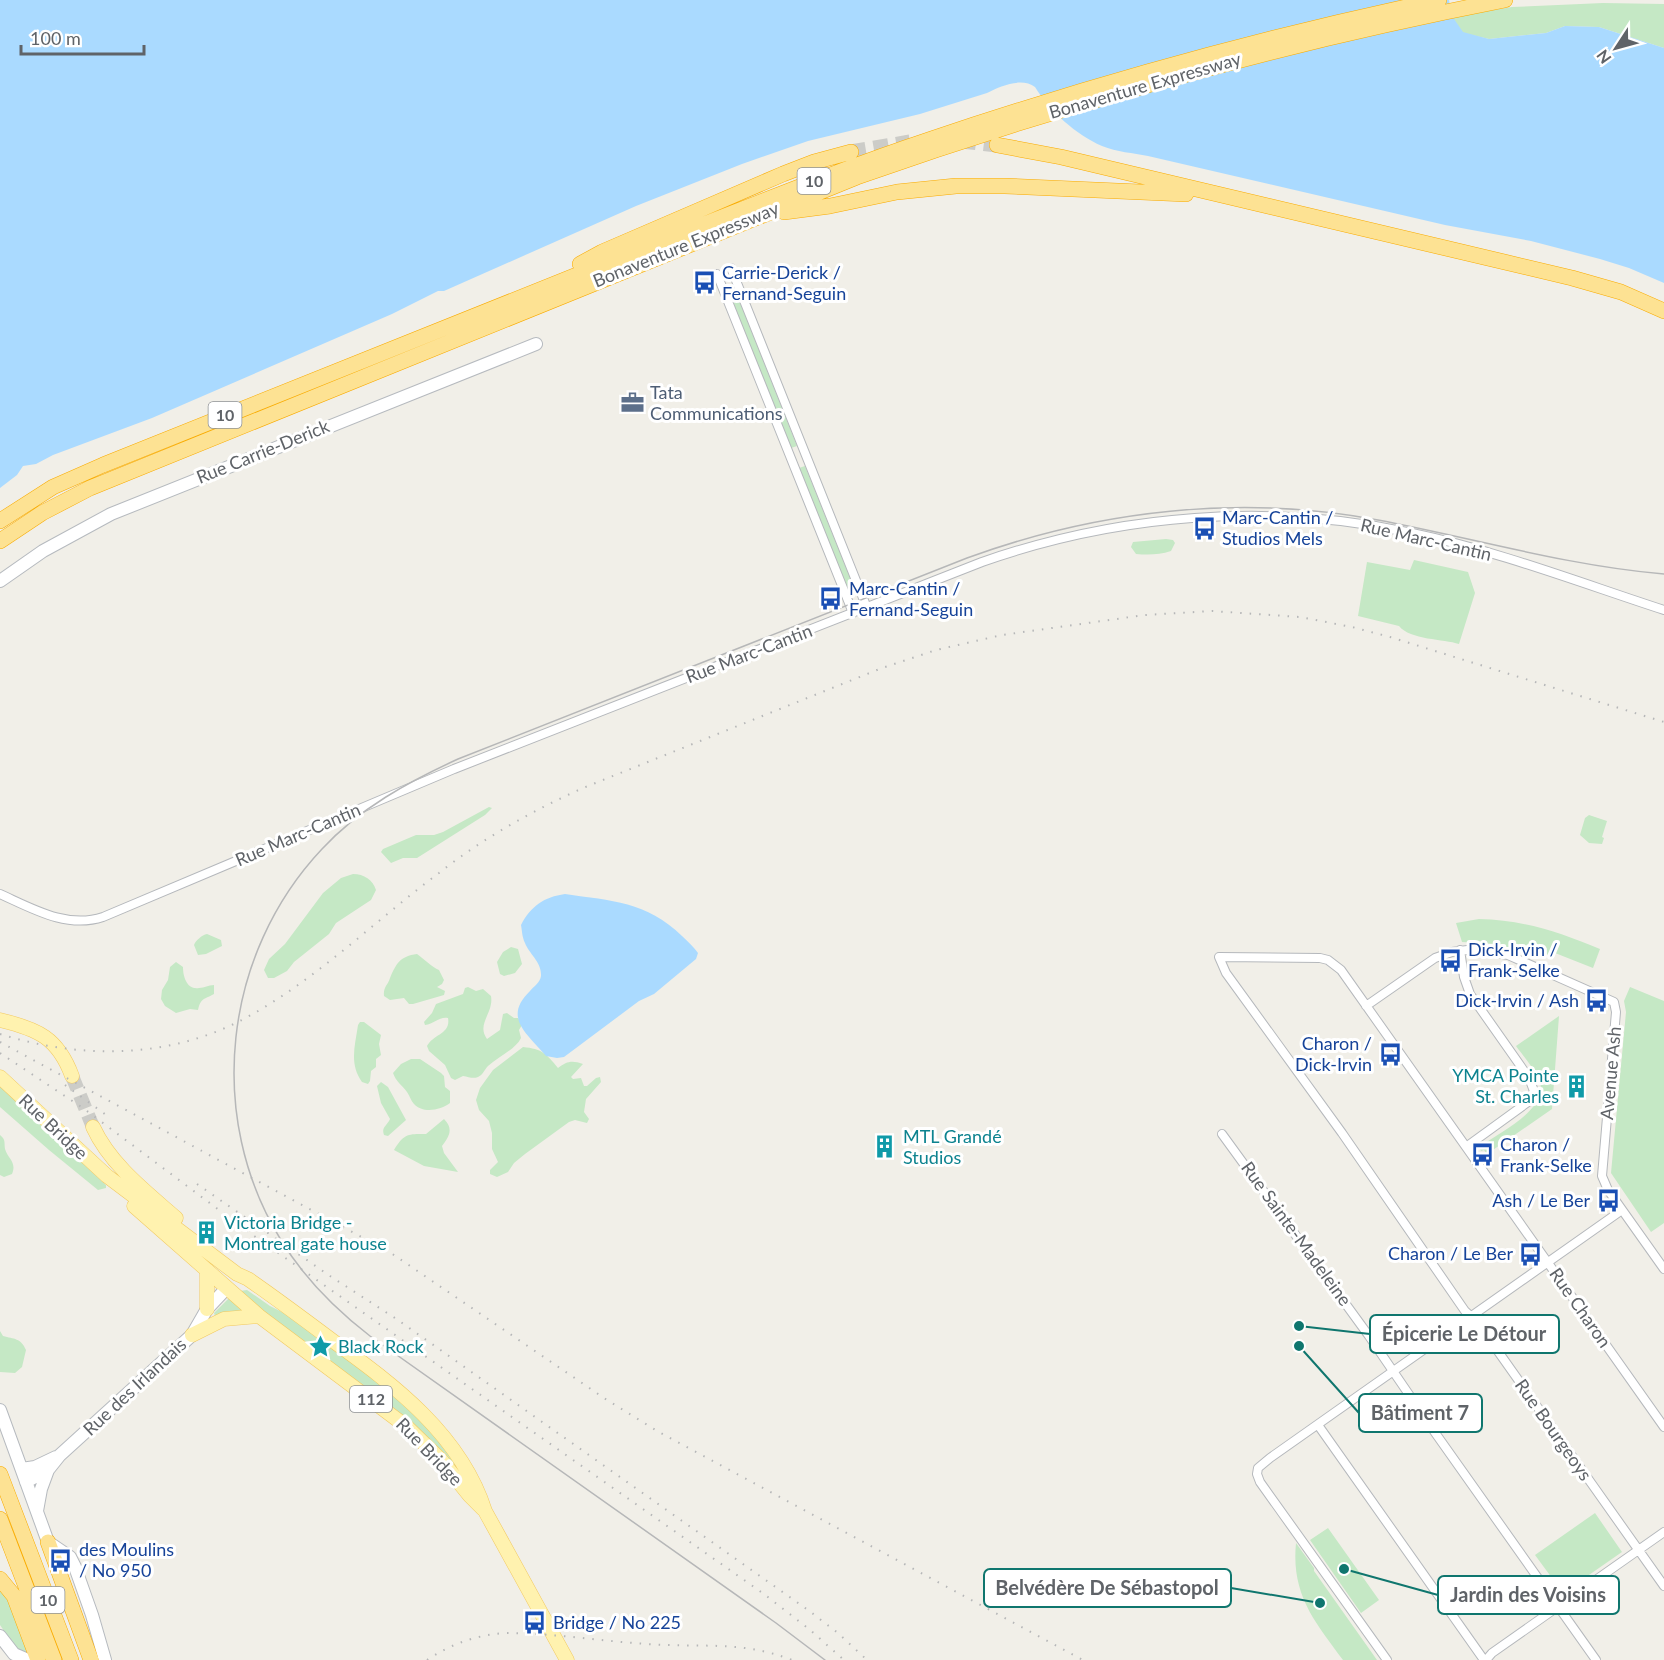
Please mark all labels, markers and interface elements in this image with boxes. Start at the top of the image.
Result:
scale bar [21,18,144,56]
north arrow [1586,18,1646,78]
text: 100 m [30,27,81,49]
street label: Bonaventure Expressway [1046,47,1244,123]
text: N [1592,47,1615,68]
road number: 10 [798,168,830,194]
street label: Bonaventure Expressway [589,196,782,291]
place label: Carrie-Derick / Fernand-Seguin [722,261,846,304]
bus stop icon: Carrie-Derick / Fernand-Seguin [691,270,717,296]
place label: Tata Communications [650,381,783,424]
office icon: Tata Communications [619,390,645,416]
road number: 10 [208,402,242,428]
street label: Rue Carrie-Derick [193,414,333,488]
place label: Marc-Cantin / Studios Mels [1222,506,1333,549]
street label: Rue Marc-Cantin [1359,513,1494,565]
bus stop icon: Marc-Cantin / Studios Mels [1191,515,1217,541]
place label: Marc-Cantin / Fernand-Seguin [849,577,973,620]
bus stop icon: Marc-Cantin / Fernand-Seguin [818,586,844,612]
street label: Rue Marc-Cantin [682,619,815,687]
street label: Rue Marc-Cantin [232,798,363,870]
place label: Dick-Irvin / Frank-Selke [1468,938,1560,981]
bus stop icon: Dick-Irvin / Frank-Selke [1437,947,1463,973]
bus stop icon: Dick-Irvin / Ash [1584,988,1610,1014]
place label: Dick-Irvin / Ash [1455,989,1579,1011]
street label: Avenue Ash [1595,1025,1625,1121]
place label: Charon / Dick-Irvin [1295,1032,1372,1075]
bus stop icon: Charon / Dick-Irvin [1377,1041,1403,1067]
place label: YMCA Pointe St. Charles [1452,1064,1559,1107]
building icon: YMCA Pointe St. Charles [1564,1073,1590,1099]
street label: Rue Bridge [15,1089,93,1164]
place label: MTL Grandé Studios [903,1125,1002,1168]
place label: Charon / Frank-Selke [1500,1133,1592,1176]
building icon: MTL Grandé Studios [872,1134,898,1160]
bus stop icon: Charon / Frank-Selke [1469,1142,1495,1168]
street label: Rue Sainte-Madeleine [1237,1157,1357,1310]
bus stop icon: Ash / Le Ber [1595,1188,1621,1214]
place label: Ash / Le Ber [1492,1189,1590,1211]
place label: Victoria Bridge - Montreal gate house [224,1211,387,1254]
building icon: Victoria Bridge - Montreal gate house [193,1220,219,1246]
bus stop icon: Charon / Le Ber [1518,1241,1544,1267]
place label: Charon / Le Ber [1388,1242,1513,1264]
street label: Rue Charon [1545,1263,1616,1352]
callout: Épicerie Le Détour [1370,1315,1559,1353]
text: Épicerie Le Détour [1382,1321,1547,1345]
street label: Rue des Irlandais [78,1333,191,1440]
place icon: Black Rock [307,1334,333,1360]
place label: Black Rock [338,1335,424,1357]
street label: Rue Bourgeoys [1511,1374,1597,1485]
road number: 112 [350,1386,392,1412]
callout: Bâtiment 7 [1359,1394,1482,1432]
text: Bâtiment 7 [1371,1400,1469,1424]
street label: Rue Bridge [392,1413,468,1490]
place label: des Moulins / No 950 [79,1538,174,1581]
bus stop icon: des Moulins / No 950 [48,1547,74,1573]
callout: Belvédère De Sébastopol [984,1569,1231,1607]
text: Belvédère De Sébastopol [995,1575,1219,1599]
callout: Jardin des Voisins [1438,1576,1619,1614]
text: Jardin des Voisins [1450,1582,1606,1606]
road number: 10 [32,1587,64,1613]
bus stop icon: Bridge / No 225 [522,1610,548,1636]
place label: Bridge / No 225 [553,1611,681,1633]

